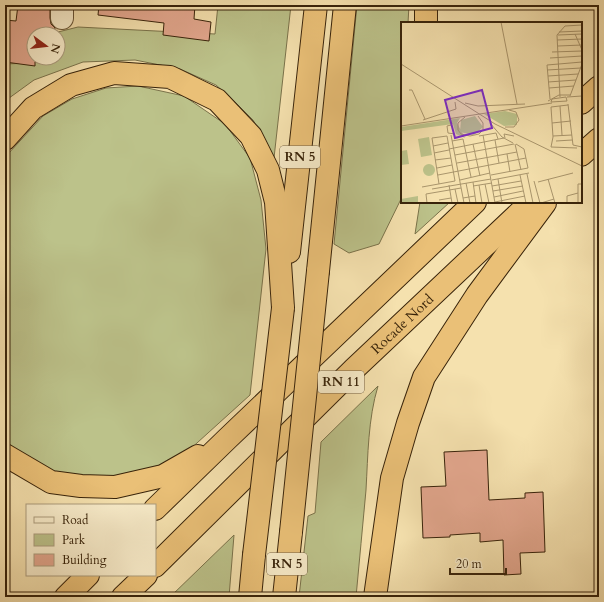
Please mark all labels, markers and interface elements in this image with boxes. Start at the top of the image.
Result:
inset map [401,22,582,203]
north arrow [26,26,66,66]
text: N [47,42,64,55]
road number: RN 5 [280,146,320,168]
street label: Rocade Nord [367,289,438,358]
road number: RN 11 [318,371,364,393]
legend [26,504,156,576]
text: Road [62,512,89,528]
text: Park [62,532,86,548]
scale bar [450,550,506,576]
text: Building [62,552,107,568]
road number: RN 5 [267,553,307,575]
text: 20 m [456,556,483,572]

